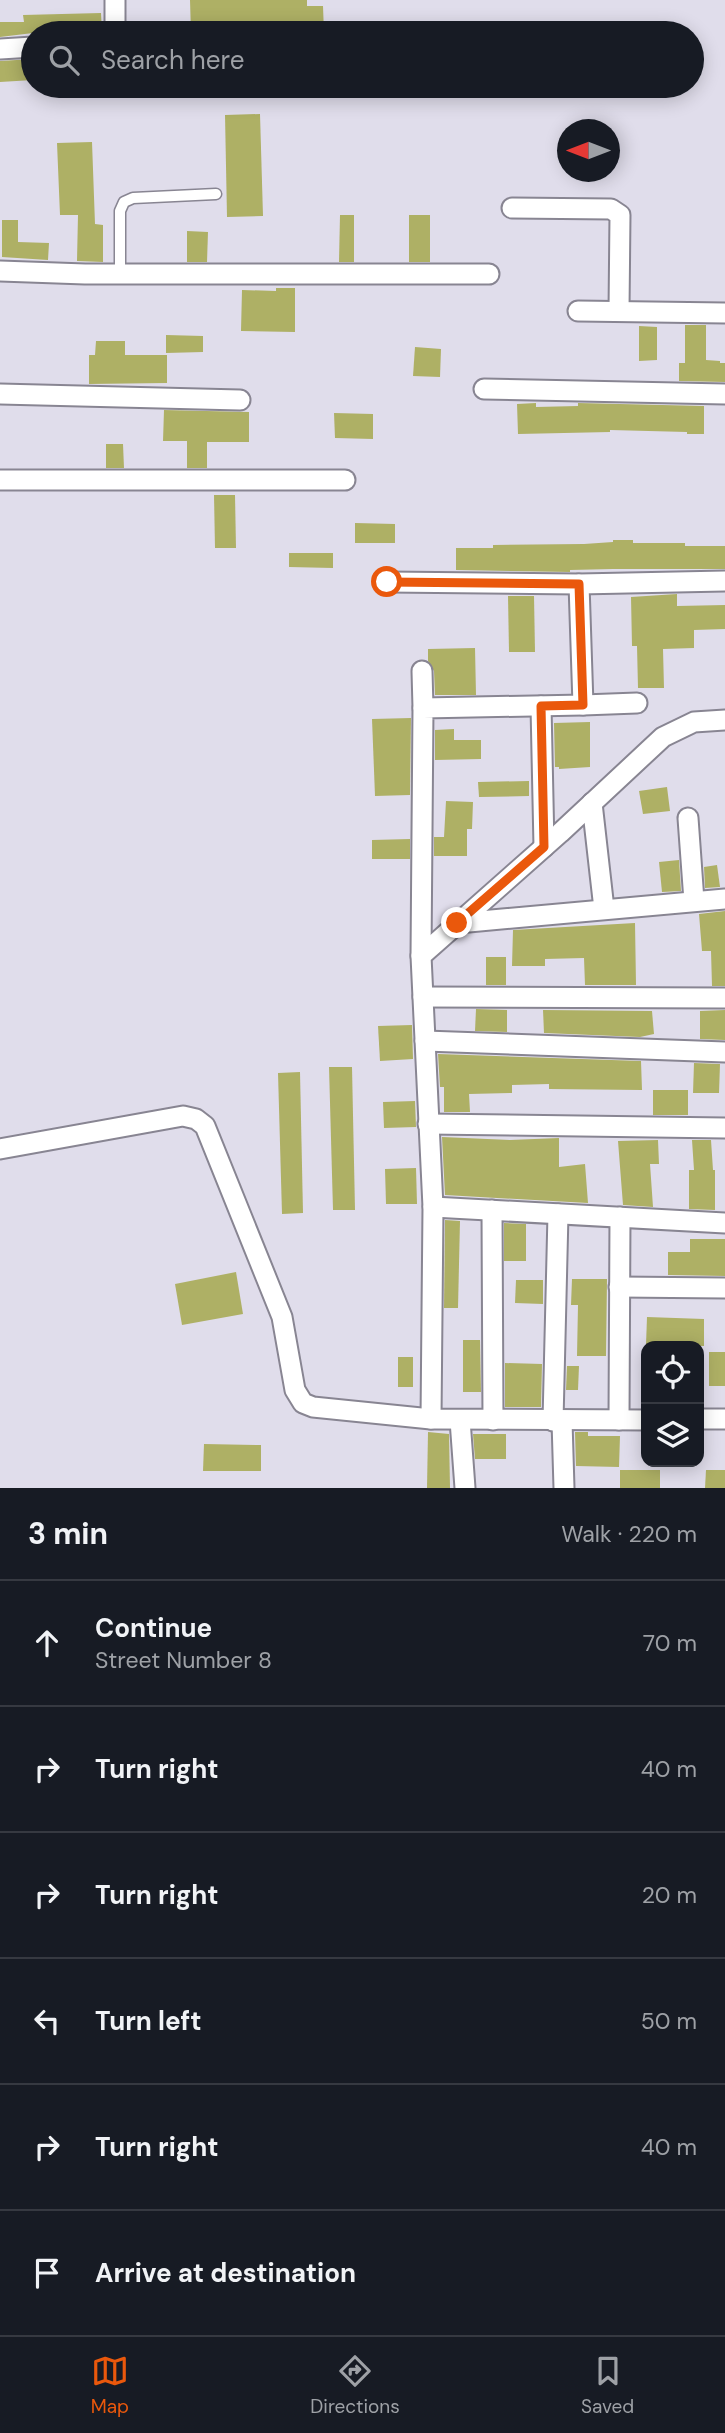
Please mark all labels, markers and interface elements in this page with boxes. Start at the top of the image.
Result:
search box [21,21,704,98]
icon: search [45,41,83,79]
text: Search here [101,43,244,77]
north arrow [557,119,620,182]
route start [371,566,402,597]
route end [441,907,472,938]
map controls [641,1341,704,1467]
button: locate [641,1341,704,1404]
button: layers [641,1404,704,1467]
text: 3 min [28,1514,108,1553]
text: Walk · 220 m [561,1519,697,1549]
text: Continue [95,1611,212,1645]
icon: ahead [28,1624,66,1662]
text: 70 m [643,1628,697,1658]
text: Street Number 8 [95,1645,272,1675]
icon: right [28,1750,66,1788]
text: Turn right [95,1752,219,1786]
text: 40 m [641,1754,697,1784]
icon: right [28,1876,66,1914]
text: Turn right [95,1878,219,1912]
text: 20 m [642,1880,697,1910]
icon: left [28,2002,66,2040]
text: Turn left [95,2004,202,2038]
text: 50 m [641,2006,697,2036]
icon: right [28,2128,66,2166]
text: Turn right [95,2130,219,2164]
text: 40 m [641,2132,697,2162]
icon: arrive [28,2254,66,2292]
text: Arrive at destination [95,2256,356,2290]
tab: Map [91,2352,129,2419]
tab: Directions [310,2352,400,2419]
tab: Saved [581,2352,634,2419]

